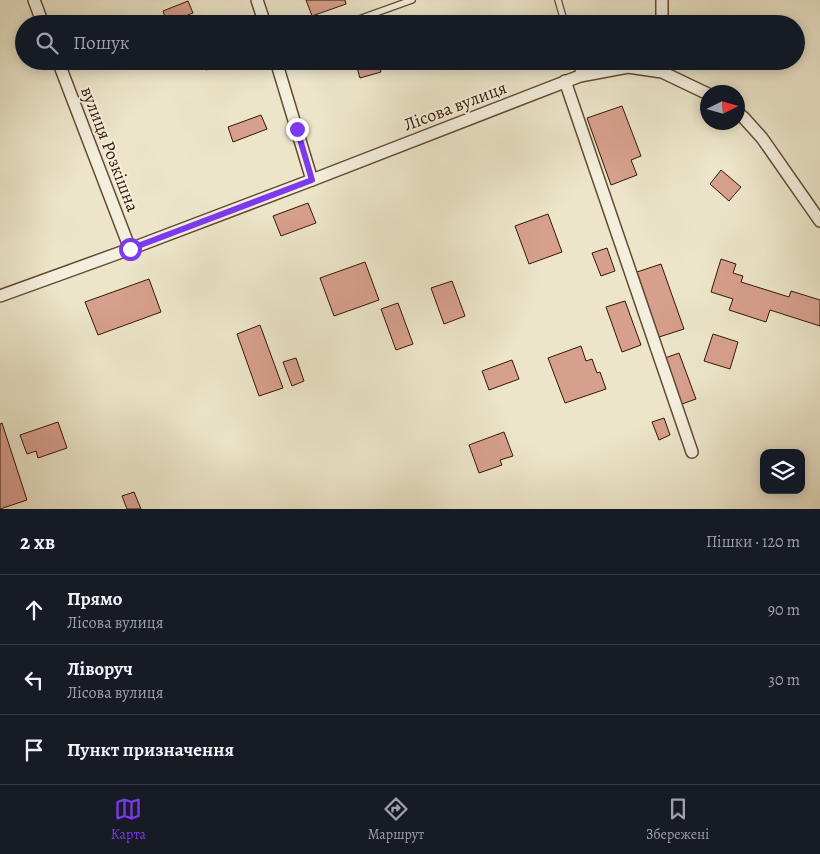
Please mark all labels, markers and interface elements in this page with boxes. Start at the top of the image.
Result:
search box [15,15,805,70]
icon: search [33,29,61,57]
text: Пошук [73,30,130,56]
street label: Лісова вулиця [400,75,510,137]
street label: вулиця Розкішна [75,83,145,216]
north arrow [700,85,745,130]
route end [286,118,309,141]
route start [119,238,142,261]
map controls [760,449,805,494]
button: layers [760,449,805,494]
text: 2 хв [20,528,55,556]
text: Пішки · 120 m [706,531,800,553]
text: Прямо [67,586,122,612]
icon: ahead [20,596,48,624]
text: 90 m [768,599,800,621]
text: Лісова вулиця [67,612,164,634]
text: Ліворуч [67,656,133,682]
icon: left [20,666,48,694]
text: 30 m [768,669,800,691]
text: Лісова вулиця [67,682,164,704]
icon: arrive [20,736,48,764]
text: Пункт призначення [67,737,234,763]
tab: Карта [111,795,146,844]
tab: Маршрут [368,795,424,844]
tab: Збережені [646,795,709,844]

